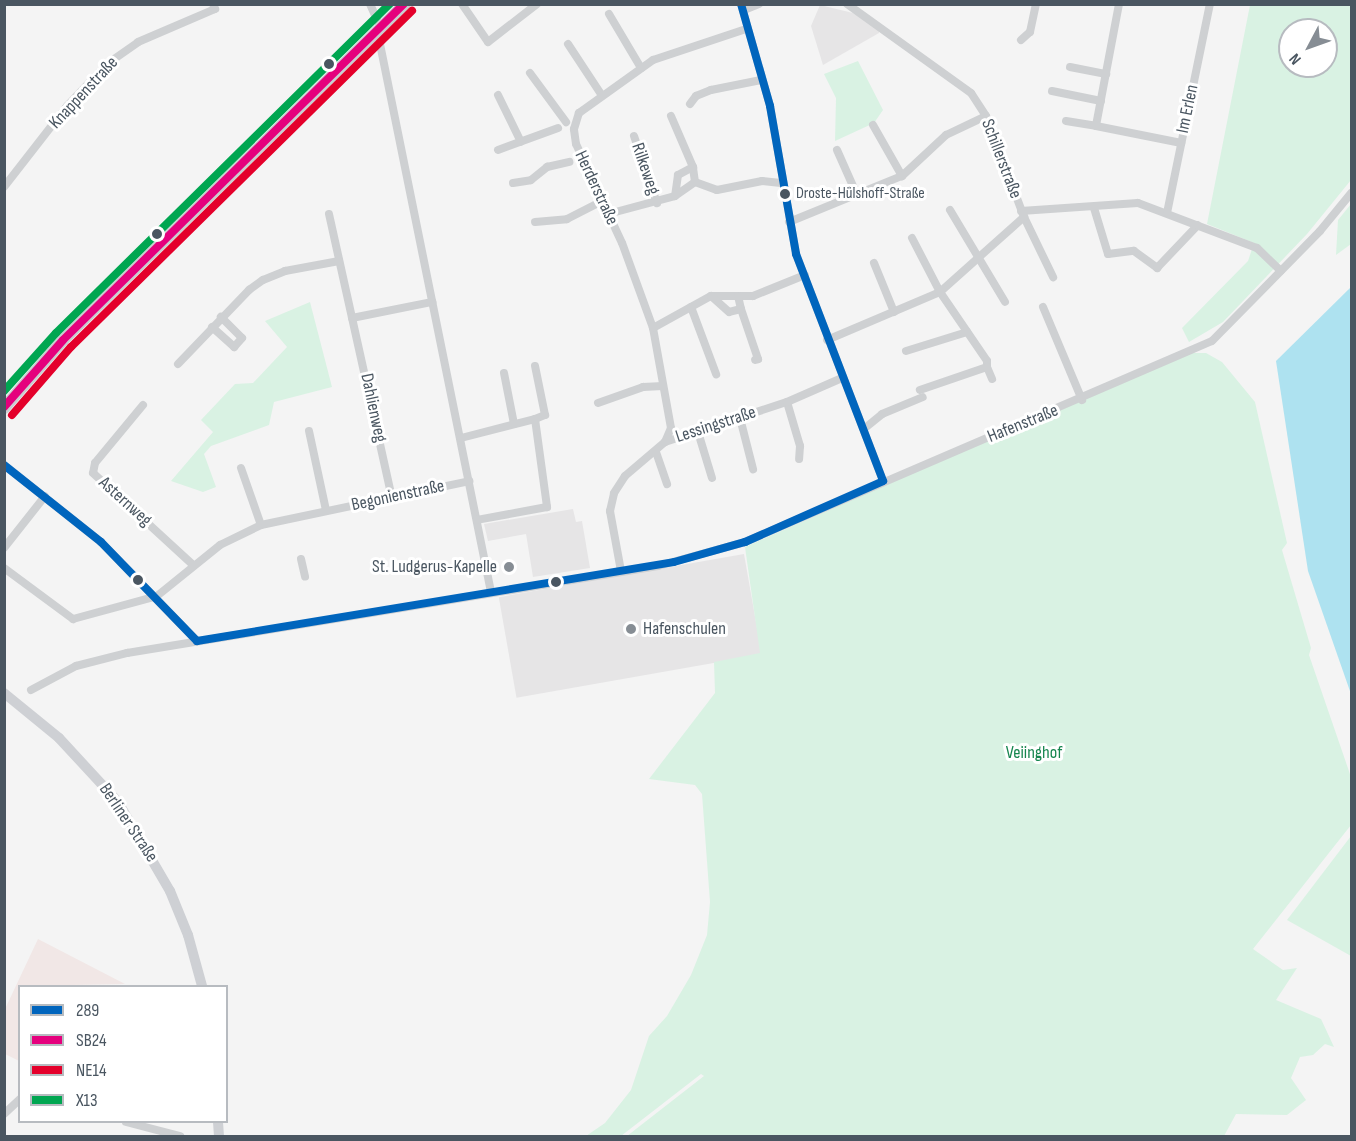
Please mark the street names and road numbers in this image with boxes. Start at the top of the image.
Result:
street label: Knappenstraße [45,52,123,134]
street label: Im Erlen [1172,83,1204,135]
street label: Schillerstraße [976,116,1026,202]
street label: Rilkeweg [626,140,664,198]
street label: Herderstraße [569,147,623,229]
street label: Dahlienweg [355,372,391,444]
street label: Hafenstraße [984,400,1062,448]
street label: Lessingstraße [673,402,759,448]
street label: Asternweg [94,473,156,531]
street label: Begonienstraße [350,476,446,516]
street label: Berliner Straße [94,780,162,866]

